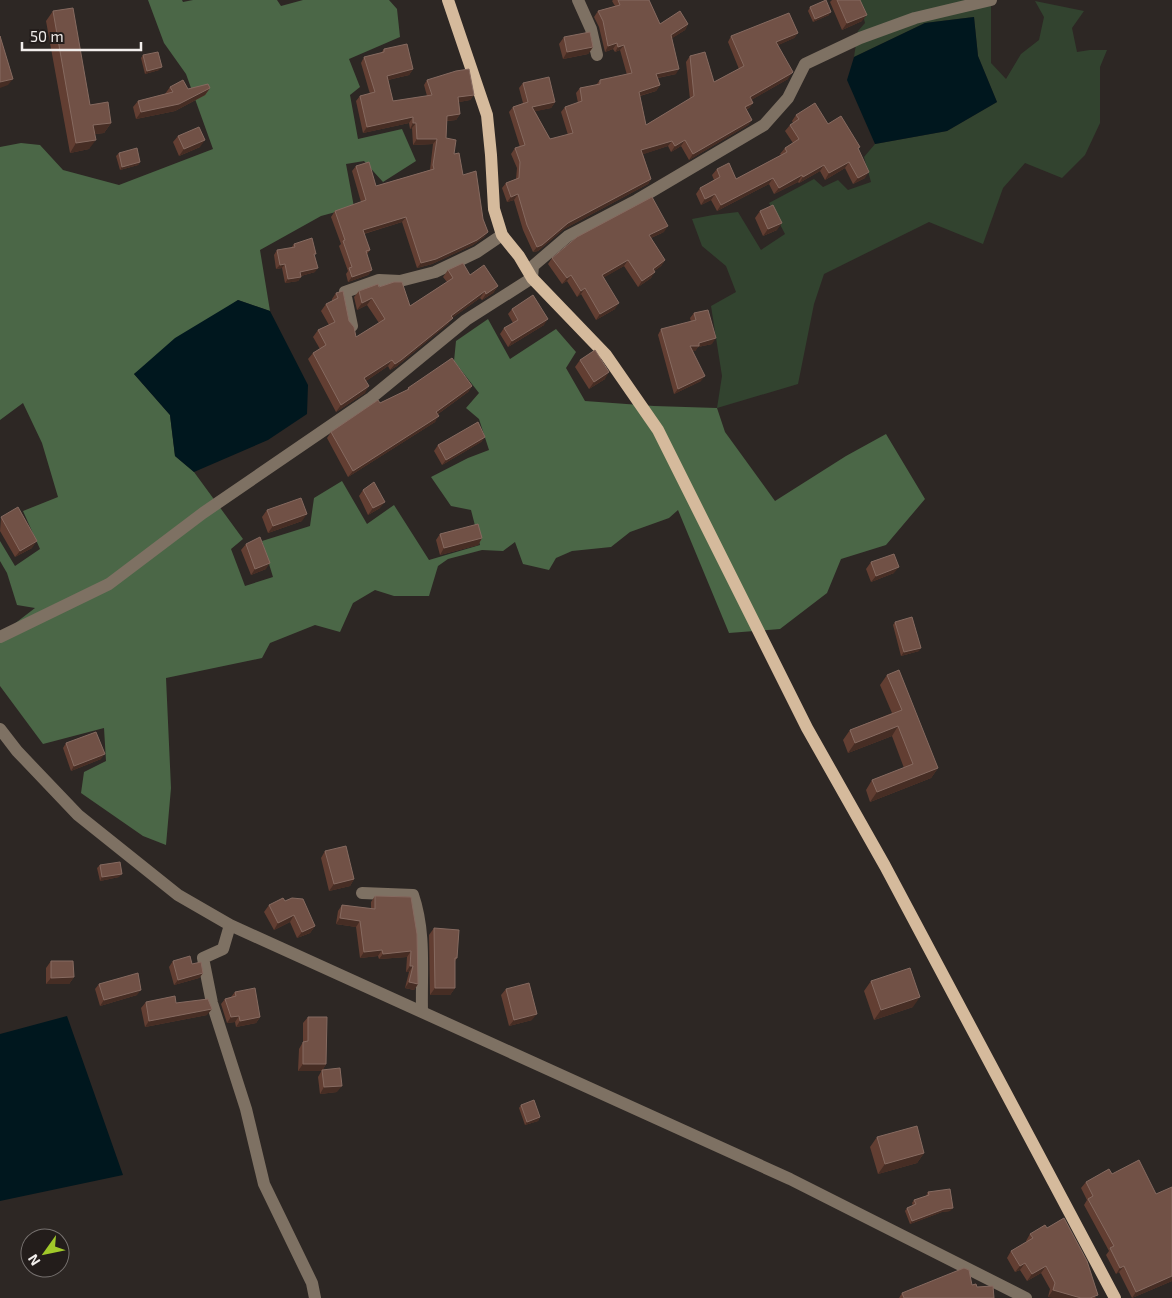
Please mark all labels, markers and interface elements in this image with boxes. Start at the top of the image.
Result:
scale bar [22,20,141,52]
text: 50 m [30,27,64,45]
north arrow [20,1228,70,1278]
text: N [24,1251,44,1269]

